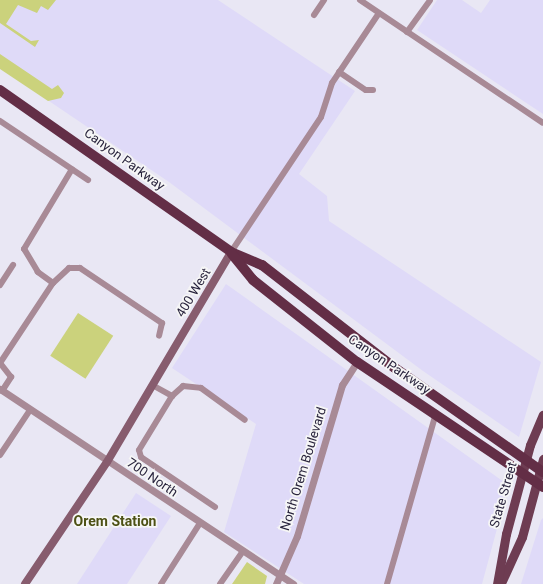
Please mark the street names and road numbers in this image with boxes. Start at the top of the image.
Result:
street label: Canyon Parkway [81,126,167,194]
street label: 400 West [173,266,215,320]
street label: Canyon Parkway [345,332,433,398]
street label: North Orem Boulevard [278,405,330,533]
street label: 700 North [124,455,180,501]
street label: State Street [487,460,521,530]

